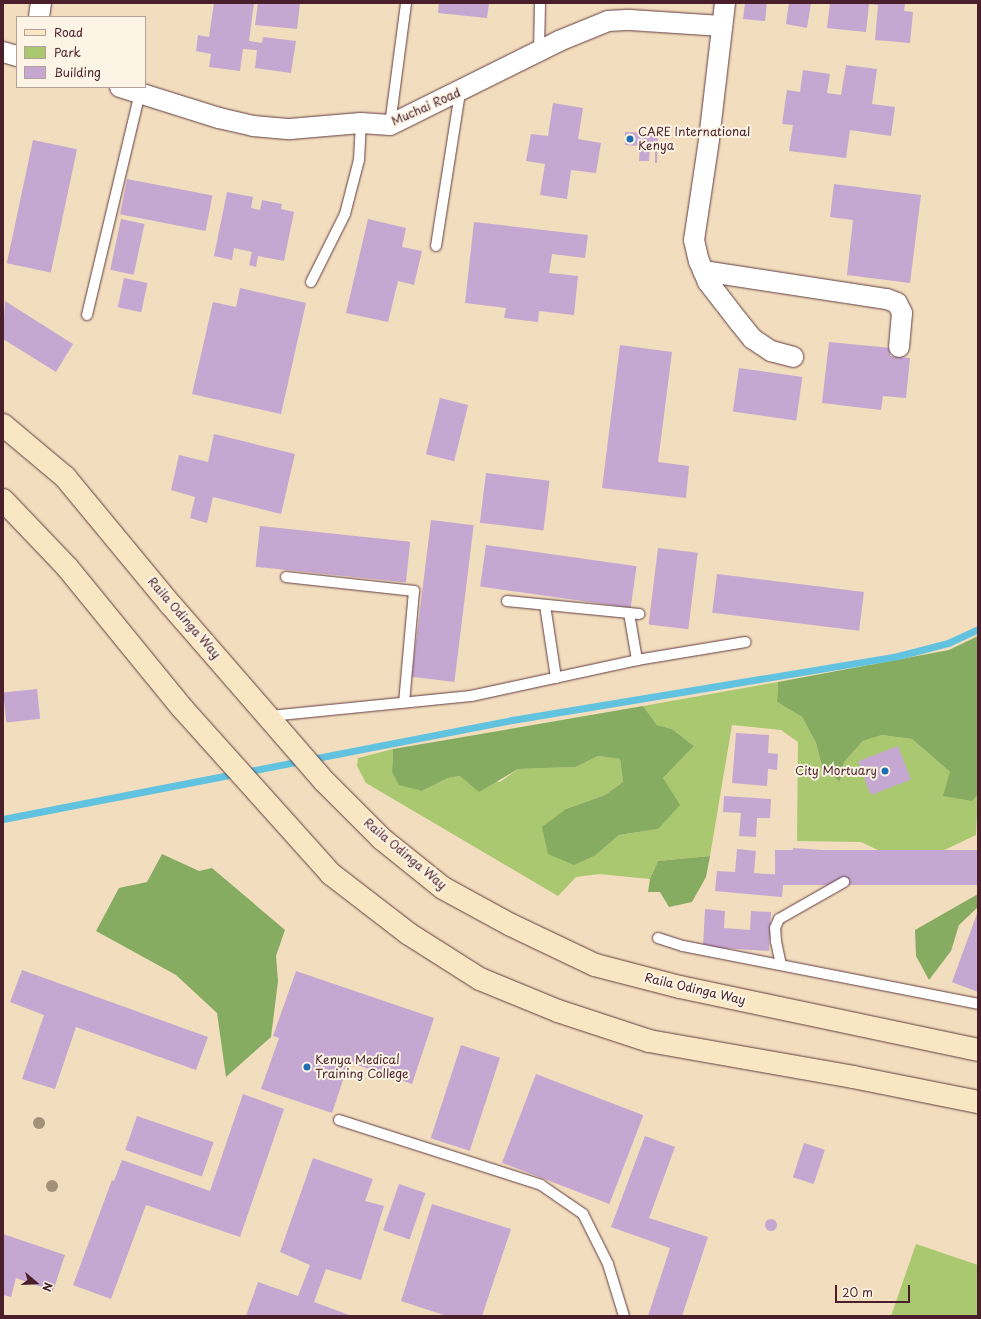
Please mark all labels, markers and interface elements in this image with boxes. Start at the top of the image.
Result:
legend [16,16,146,88]
text: Road [54,23,83,41]
text: Park [54,43,81,61]
text: Building [54,63,101,81]
street label: Muchai Road [389,85,463,129]
place label: CARE International Kenya [638,125,753,153]
marker: CARE International Kenya [625,134,635,144]
street label: Raila Odinga Way [144,574,224,662]
place label: City Mortuary [794,764,877,778]
marker: City Mortuary [880,766,890,776]
street label: Raila Odinga Way [360,815,450,893]
street label: Raila Odinga Way [642,970,748,1008]
place label: Kenya Medical Training College [315,1053,409,1081]
marker: Kenya Medical Training College [302,1062,312,1072]
north arrow [16,1263,56,1303]
scale bar [837,1277,912,1303]
text: N [38,1280,57,1294]
text: 20 m [842,1283,873,1301]

